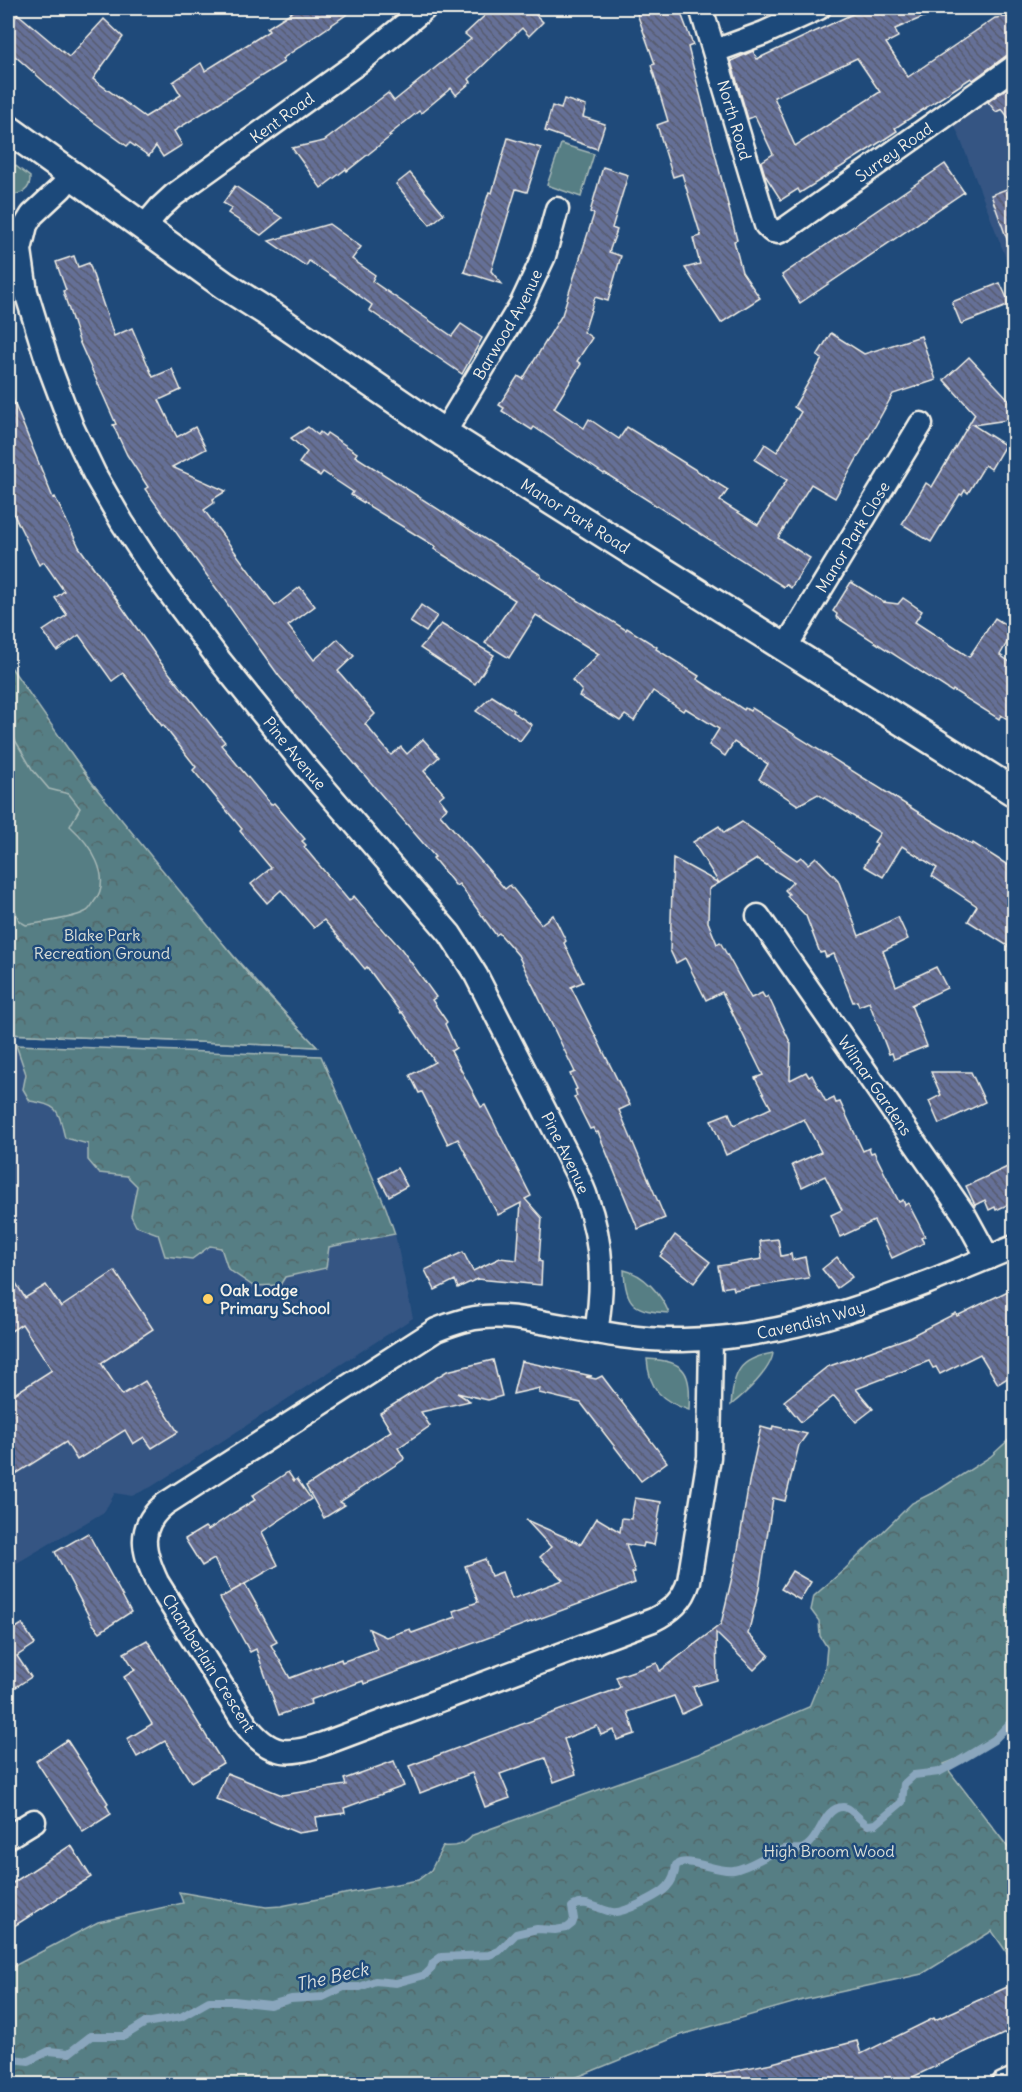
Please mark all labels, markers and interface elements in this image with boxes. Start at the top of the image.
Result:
street label: North Road [713,78,756,162]
street label: Kent Road [246,88,318,147]
street label: Surrey Road [851,118,936,186]
street label: Barwood Avenue [468,266,546,383]
street label: Manor Park Road [517,474,634,558]
street label: Manor Park Close [811,478,894,596]
street label: Pine Avenue [259,713,331,794]
park label: Blake Park Recreation Ground [34,925,170,963]
street label: Wilmar Gardens [834,1032,917,1139]
street label: Pine Avenue [537,1109,594,1196]
place label: Oak Lodge Primary School [220,1280,330,1319]
marker: Oak Lodge Primary School [201,1292,215,1306]
street label: Cavendish Way [755,1296,867,1343]
street label: Chamberlain Crescent [158,1590,260,1737]
park label: High Broom Wood [763,1841,895,1861]
water label: The Beck [293,1957,372,1996]

